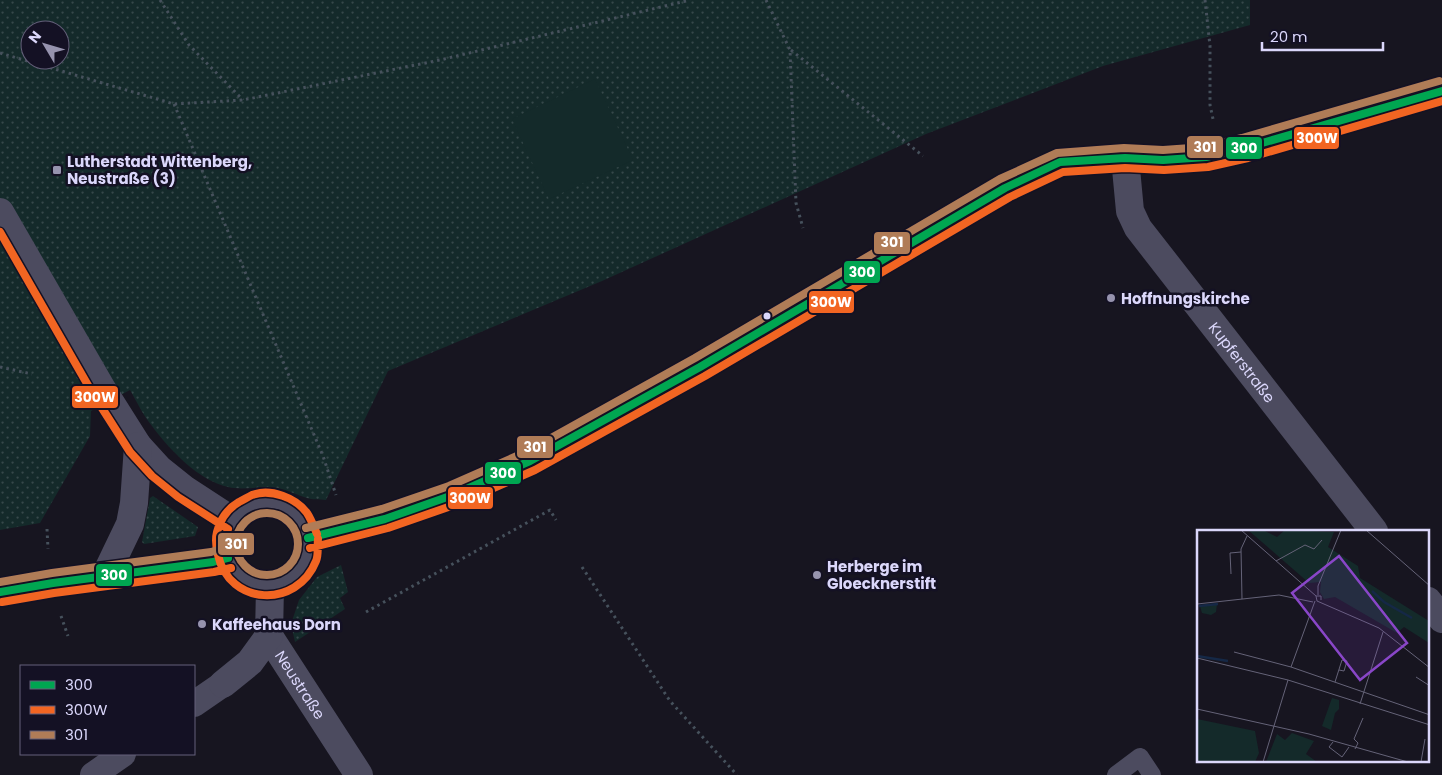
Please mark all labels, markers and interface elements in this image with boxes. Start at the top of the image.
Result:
north arrow [20,20,70,70]
scale bar [1262,20,1383,52]
text: 20 m [1270,26,1308,47]
text: N [24,27,46,47]
line badge: 300W [1293,126,1340,150]
text: 300W [1296,128,1338,148]
line badge: 301 [1186,135,1224,159]
line badge: 300 [1225,136,1263,160]
text: 301 [1194,137,1216,157]
text: 300 [1231,138,1257,158]
place label: Lutherstadt Wittenberg, Neustraße (3) [67,151,252,189]
marker: Lutherstadt Wittenberg, Neustraße (3) [51,164,63,176]
line badge: 301 [873,231,911,255]
text: 301 [881,232,903,252]
line badge: 300 [843,260,881,284]
text: 300 [849,262,875,282]
place label: Hoffnungskirche [1121,288,1250,309]
line badge: 300W [808,290,855,314]
text: 300W [810,292,852,312]
marker: Hoffnungskirche [1105,292,1117,304]
unlabelled marker [762,311,772,321]
street label: Kupferstraße [1204,317,1281,407]
line badge: 300W [71,385,119,409]
text: 300W [74,387,116,407]
line badge: 301 [516,435,554,459]
text: 301 [524,437,546,457]
line badge: 300 [484,461,522,485]
text: 300 [490,463,516,483]
line badge: 300W [447,486,494,510]
text: 300W [449,488,491,508]
inset map [1197,530,1430,762]
line badge: 301 [217,532,255,556]
text: 301 [225,534,247,554]
place label: Herberge im Gloecknerstift [827,556,936,594]
line badge: 300 [95,563,133,587]
text: 300 [101,565,127,585]
marker: Herberge im Gloecknerstift [811,569,823,581]
place label: Kaffeehaus Dorn [212,614,341,635]
marker: Kaffeehaus Dorn [196,618,208,630]
street label: Neustraße [270,646,331,723]
legend [20,665,195,755]
text: 300 [65,674,93,695]
text: 300W [65,699,108,720]
text: 301 [65,724,88,745]

